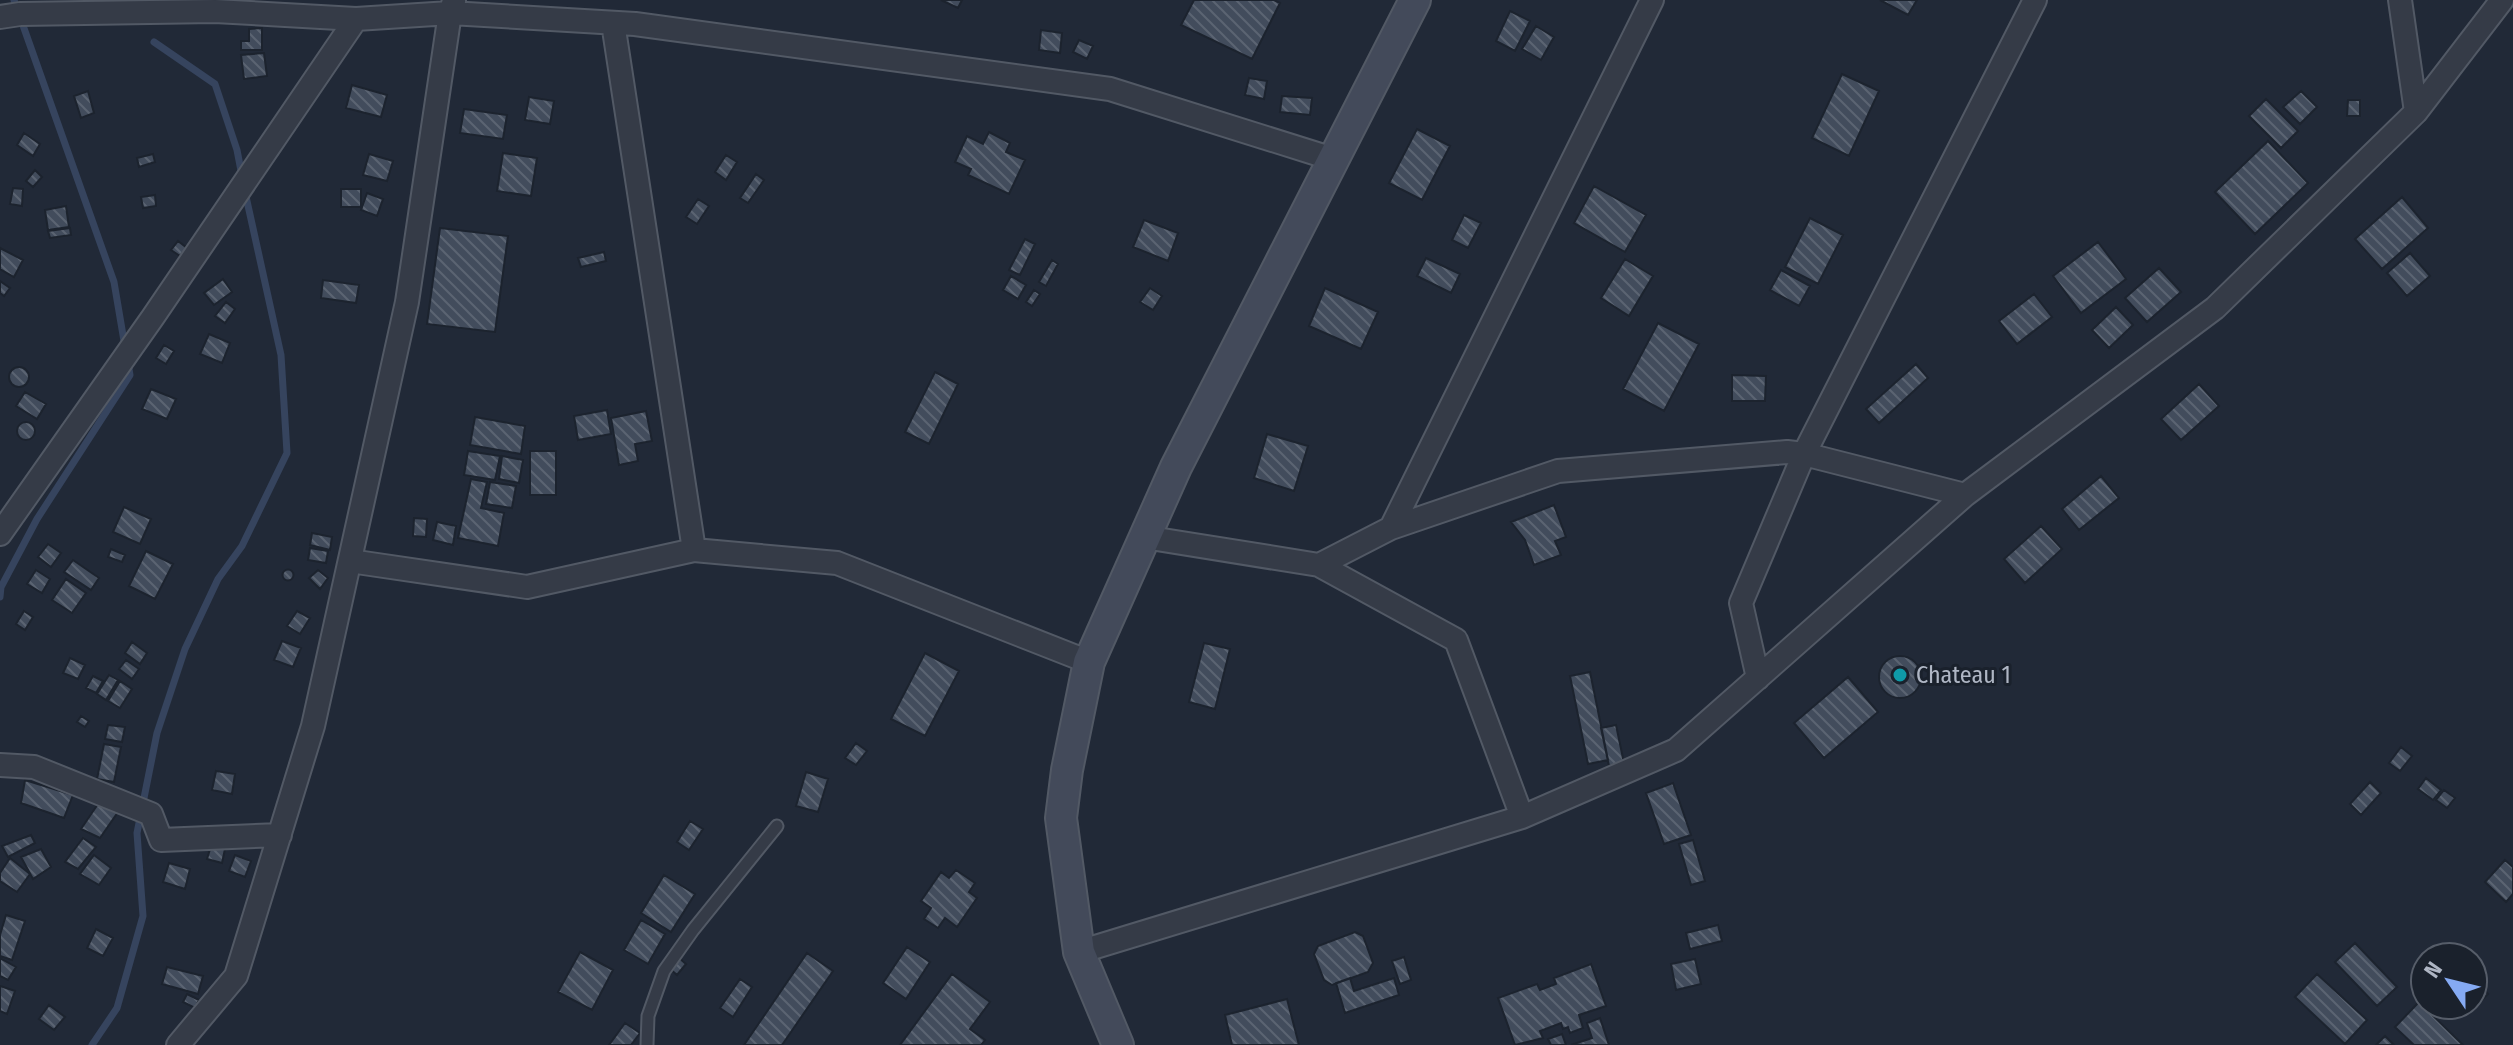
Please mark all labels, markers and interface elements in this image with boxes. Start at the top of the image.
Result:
place label: Chateau 1 [1916,661,2011,689]
marker: Chateau 1 [1891,666,1909,684]
north arrow [2409,941,2489,1021]
text: N [2418,957,2448,983]

